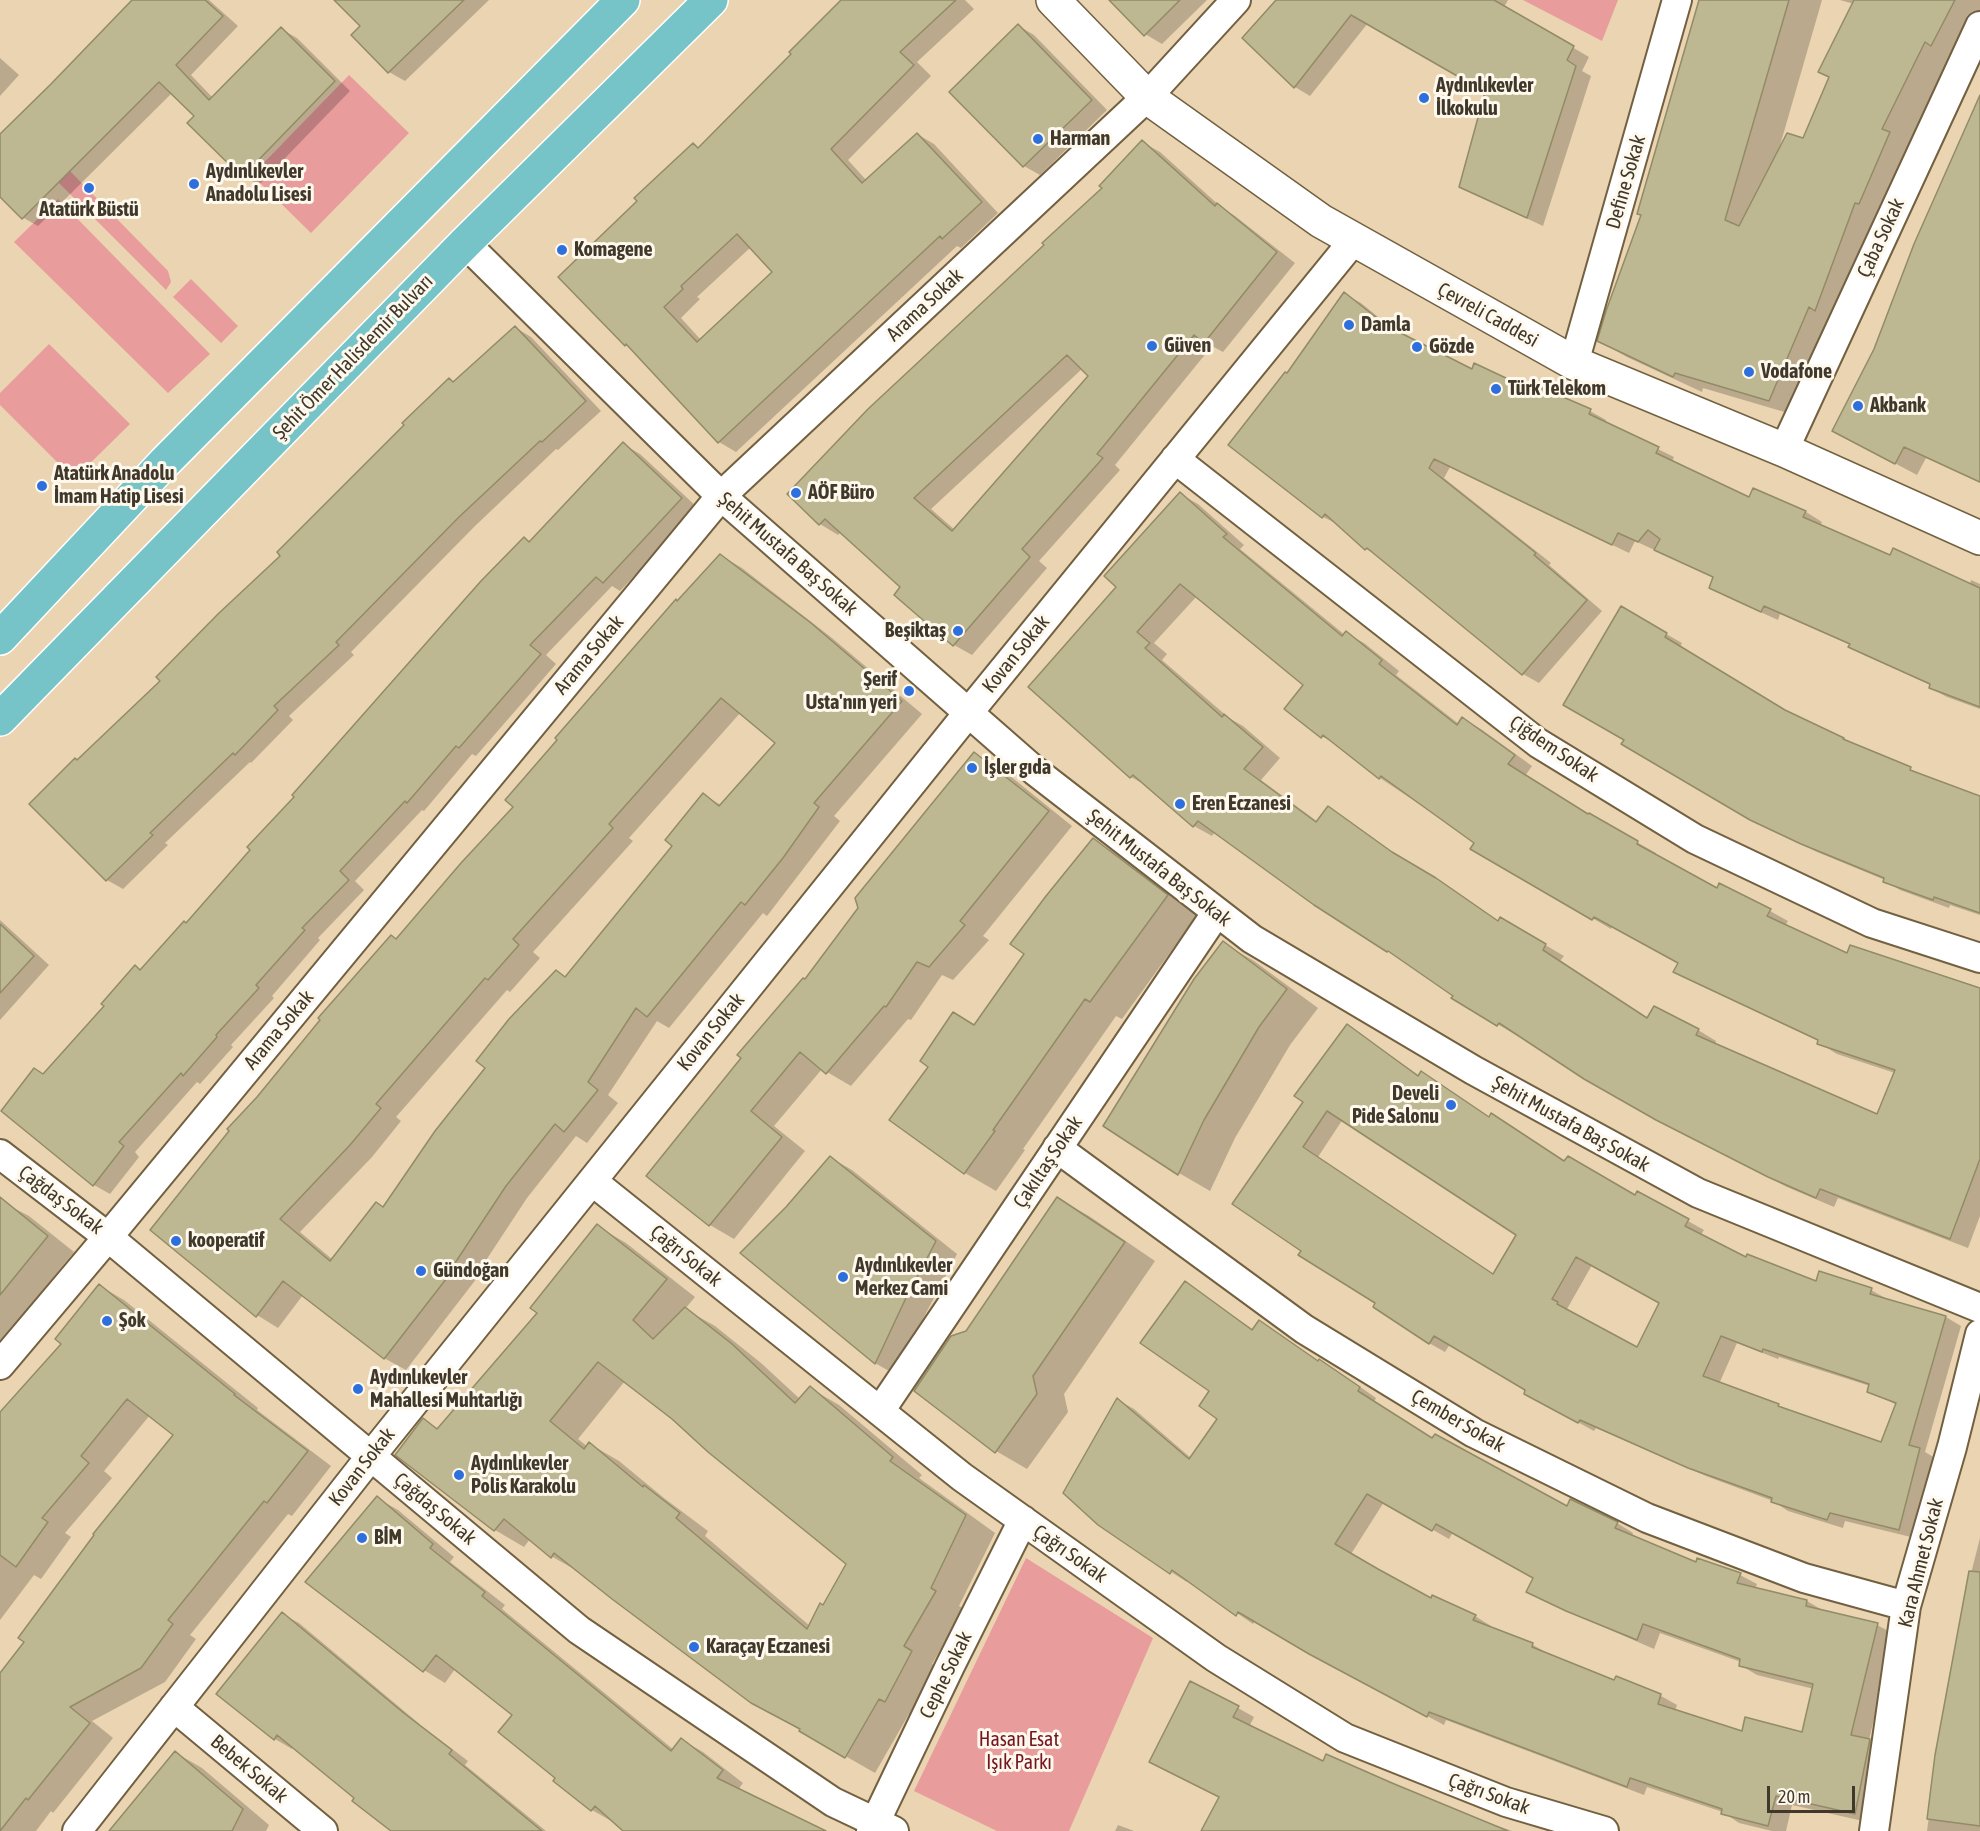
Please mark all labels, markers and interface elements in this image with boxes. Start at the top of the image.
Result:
place label: Aydınlıkevler İlkokulu [1436,74,1533,121]
marker: Aydınlıkevler İlkokulu [1417,91,1431,105]
place label: Harman [1050,127,1110,151]
marker: Harman [1031,132,1045,146]
street label: Define Sokak [1601,132,1651,232]
place label: Aydınlıkevler Anadolu Lisesi [206,160,312,207]
marker: Aydınlıkevler Anadolu Lisesi [187,177,201,191]
marker: Atatürk Büstü [82,181,96,195]
street label: Çaba Sokak [1852,195,1910,281]
place label: Atatürk Büstü [39,198,139,222]
place label: Komagene [574,238,653,262]
marker: Komagene [555,243,569,257]
street label: Arama Sokak [882,264,968,346]
street label: Şehit Ömer Halisdemir Bulvarı [268,269,438,445]
street label: Çevreli Caddesi [1433,277,1543,353]
place label: Damla [1361,313,1410,337]
marker: Damla [1342,318,1356,332]
place label: Güven [1164,334,1211,358]
place label: Gözde [1429,335,1474,359]
marker: Güven [1145,339,1159,353]
marker: Gözde [1410,340,1424,354]
place label: Vodafone [1761,360,1832,384]
marker: Vodafone [1742,365,1756,379]
place label: Türk Telekom [1508,377,1606,401]
marker: Türk Telekom [1489,382,1503,396]
place label: Akbank [1870,394,1926,418]
marker: Akbank [1851,399,1865,413]
place label: Atatürk Anadolu İmam Hatip Lisesi [54,462,184,509]
marker: Atatürk Anadolu İmam Hatip Lisesi [35,479,49,493]
place label: AÖF Büro [808,481,875,505]
marker: AÖF Büro [789,486,803,500]
street label: Şehit Mustafa Baş Sokak [714,487,862,621]
street label: Kovan Sokak [977,610,1055,698]
street label: Arama Sokak [549,611,629,699]
place label: Beşiktaş [885,619,946,643]
marker: Beşiktaş [951,624,965,638]
place label: Şerif Usta'nın yeri [805,668,897,715]
marker: Şerif Usta'nın yeri [902,684,916,698]
street label: Çiğdem Sokak [1505,710,1603,788]
place label: İşler gıda [984,756,1051,780]
marker: İşler gıda [965,761,979,775]
place label: Eren Eczanesi [1192,792,1291,816]
marker: Eren Eczanesi [1173,797,1187,811]
street label: Şehit Mustafa Baş Sokak [1082,804,1236,932]
street label: Arama Sokak [239,986,319,1074]
street label: Kovan Sokak [672,988,750,1076]
street label: Şehit Mustafa Baş Sokak [1488,1071,1654,1177]
place label: Develi Pide Salonu [1352,1082,1439,1129]
marker: Develi Pide Salonu [1444,1098,1458,1112]
street label: Çakıltaş Sokak [1008,1111,1088,1213]
street label: Çağdaş Sokak [14,1160,108,1240]
street label: Çağrı Sokak [645,1220,727,1292]
place label: kooperatif [188,1229,264,1253]
marker: kooperatif [169,1234,183,1248]
place label: Aydınlıkevler Merkez Cami [855,1254,952,1301]
place label: Gündoğan [433,1259,509,1283]
marker: Gündoğan [414,1264,428,1278]
marker: Aydınlıkevler Merkez Cami [836,1270,850,1284]
place label: Şok [119,1309,146,1333]
marker: Şok [100,1314,114,1328]
place label: Aydınlıkevler Mahallesi Muhtarlığı [370,1366,522,1413]
marker: Aydınlıkevler Mahallesi Muhtarlığı [351,1382,365,1396]
street label: Çember Sokak [1407,1385,1509,1457]
street label: Kovan Sokak [324,1423,400,1511]
place label: Aydınlıkevler Polis Karakolu [471,1452,576,1499]
street label: Çağdaş Sokak [389,1468,481,1550]
marker: Aydınlıkevler Polis Karakolu [452,1468,466,1482]
street label: Kara Ahmet Sokak [1893,1496,1949,1630]
street label: Çağrı Sokak [1028,1520,1112,1588]
place label: BİM [374,1526,402,1550]
marker: BİM [355,1531,369,1545]
street label: Cephe Sokak [915,1628,977,1722]
place label: Karaçay Eczanesi [706,1635,830,1659]
marker: Karaçay Eczanesi [687,1640,701,1654]
park label: Hasan Esat Işık Parkı [979,1728,1059,1775]
street label: Bebek Sokak [206,1730,292,1808]
street label: Çağrı Sokak [1445,1768,1533,1820]
scale bar [1770,1774,1858,1812]
text: 20 m [1778,1786,1810,1807]

